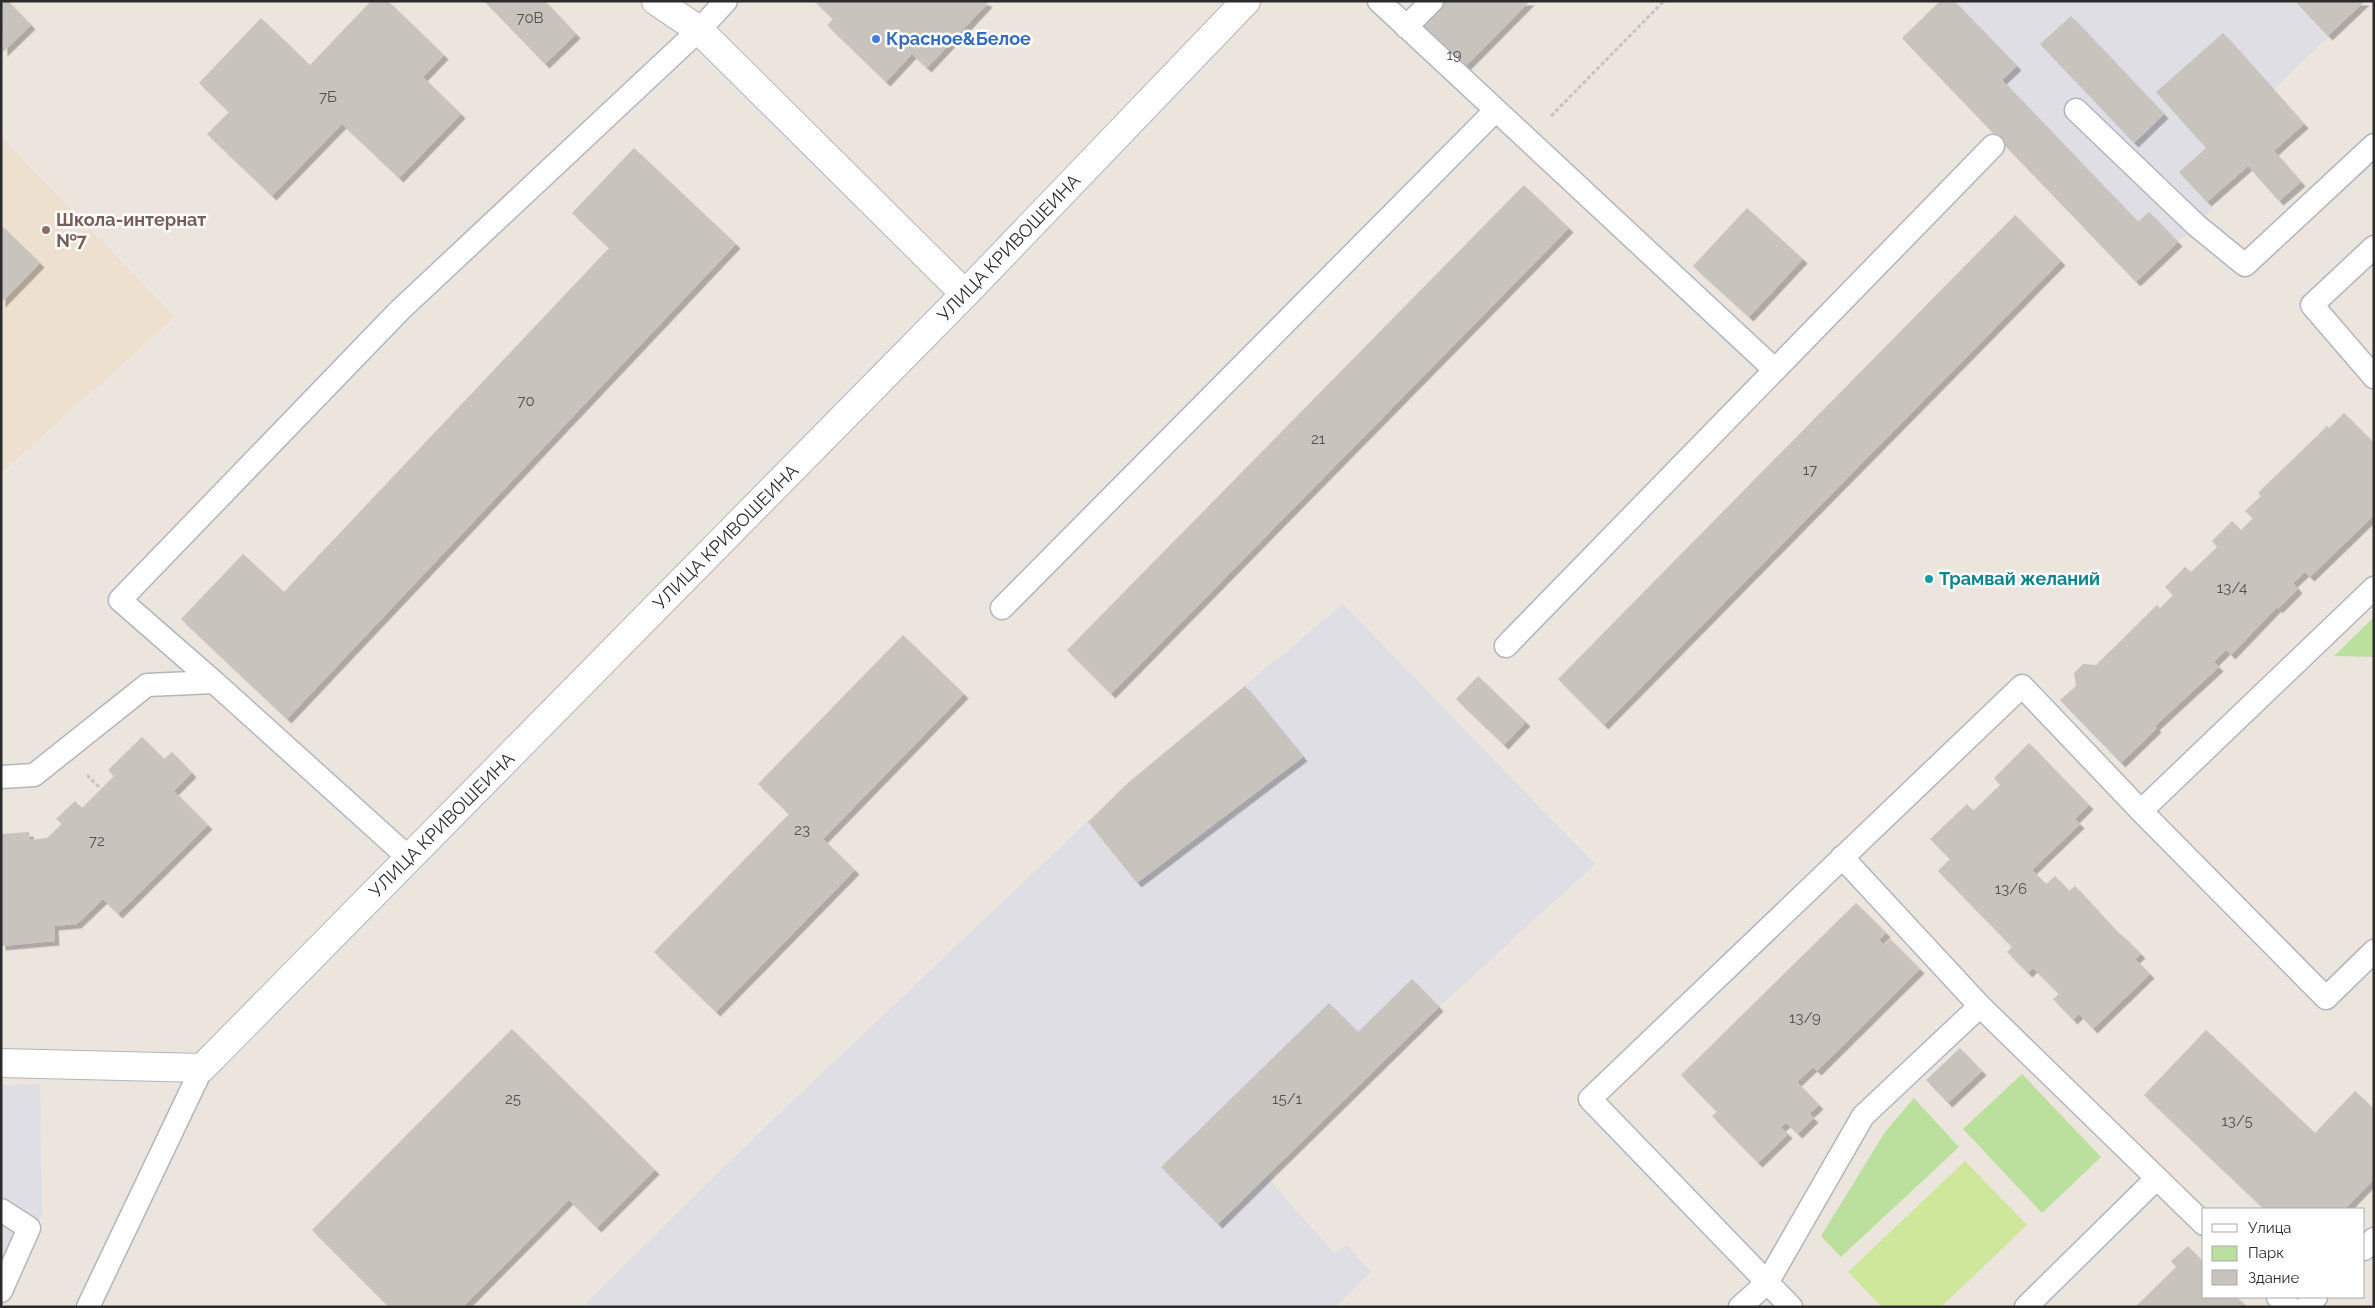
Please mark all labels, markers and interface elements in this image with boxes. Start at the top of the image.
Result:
house number: 70В [516,9,544,27]
place label: Красное&Белое [886,28,1031,49]
marker: Красное&Белое [870,33,882,45]
house number: 19 [1446,46,1462,64]
house number: 7Б [319,88,337,106]
street label: УЛИЦА КРИВОШЕИНА [933,170,1084,326]
place label: Школа-интернат №7 [56,209,206,251]
marker: Школа-интернат №7 [40,224,52,236]
house number: 70 [517,392,535,410]
house number: 21 [1311,430,1326,448]
street label: УЛИЦА КРИВОШЕИНА [649,460,802,613]
house number: 17 [1803,461,1817,479]
place label: Трамвай желаний [1939,568,2100,589]
marker: Трамвай желаний [1923,573,1935,585]
house number: 13/4 [2217,579,2247,597]
street label: УЛИЦА КРИВОШЕИНА [365,748,518,901]
house number: 23 [794,821,810,839]
house number: 72 [89,832,105,850]
house number: 13/6 [1995,880,2027,898]
house number: 13/9 [1789,1009,1821,1027]
house number: 25 [505,1090,521,1108]
house number: 15/1 [1272,1090,1302,1108]
house number: 13/5 [2221,1112,2253,1130]
legend [2202,1208,2365,1298]
text: Улица [2248,1219,2292,1237]
text: Парк [2248,1244,2284,1262]
text: Здание [2248,1269,2300,1287]

